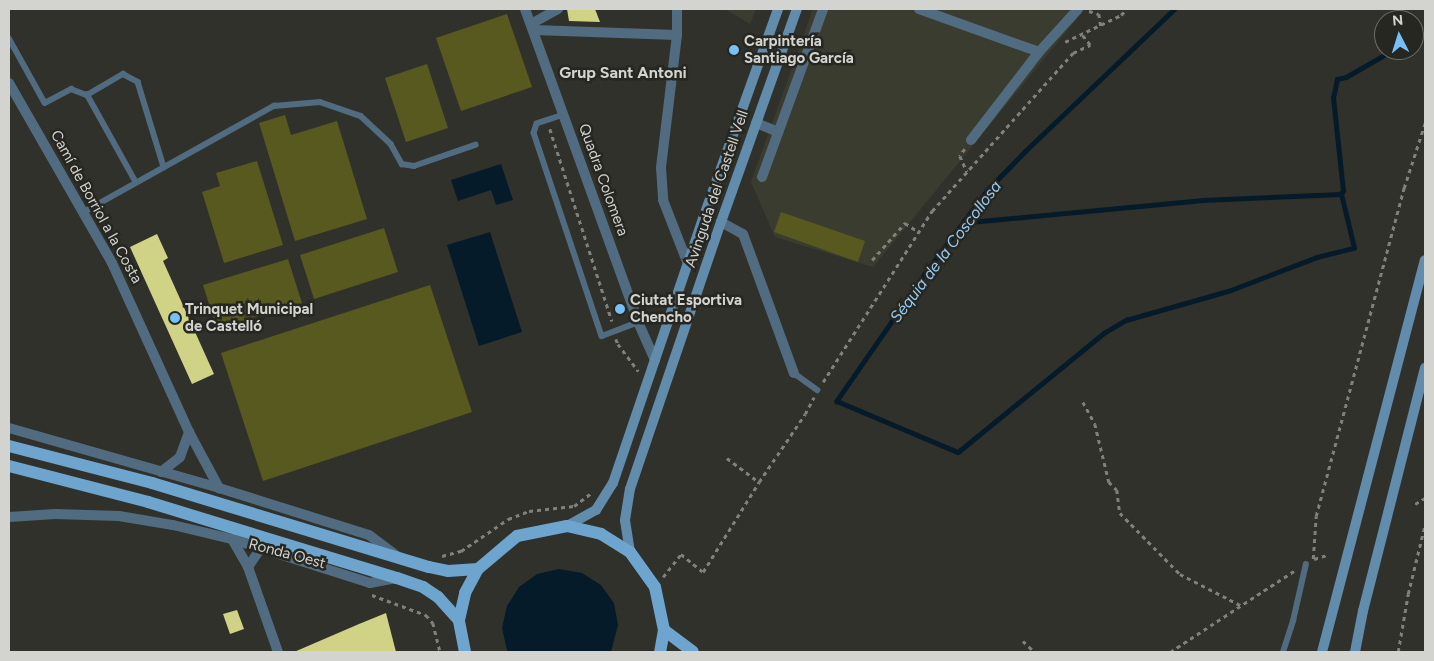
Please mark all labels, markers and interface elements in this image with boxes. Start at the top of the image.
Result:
north arrow [1374,10,1424,60]
text: N [1392,12,1404,29]
place label: Carpintería Santiago García [744,32,854,67]
marker: Carpintería Santiago García [728,44,740,56]
district label: Grup Sant Antoni [559,63,687,83]
street label: Avinguda del Castell Vell [682,108,752,270]
street label: Quadra Colomera [574,121,632,239]
street label: Camí de Borriol a la Costa [46,127,146,287]
water label: Séquia de la Coscollosa [886,177,1006,327]
place label: Ciutat Esportiva Chencho [630,291,742,326]
place label: Trinquet Municipal de Castelló [185,300,313,335]
marker: Ciutat Esportiva Chencho [614,303,626,315]
marker: Trinquet Municipal de Castelló [169,312,181,324]
street label: Ronda Oest [246,535,328,573]

